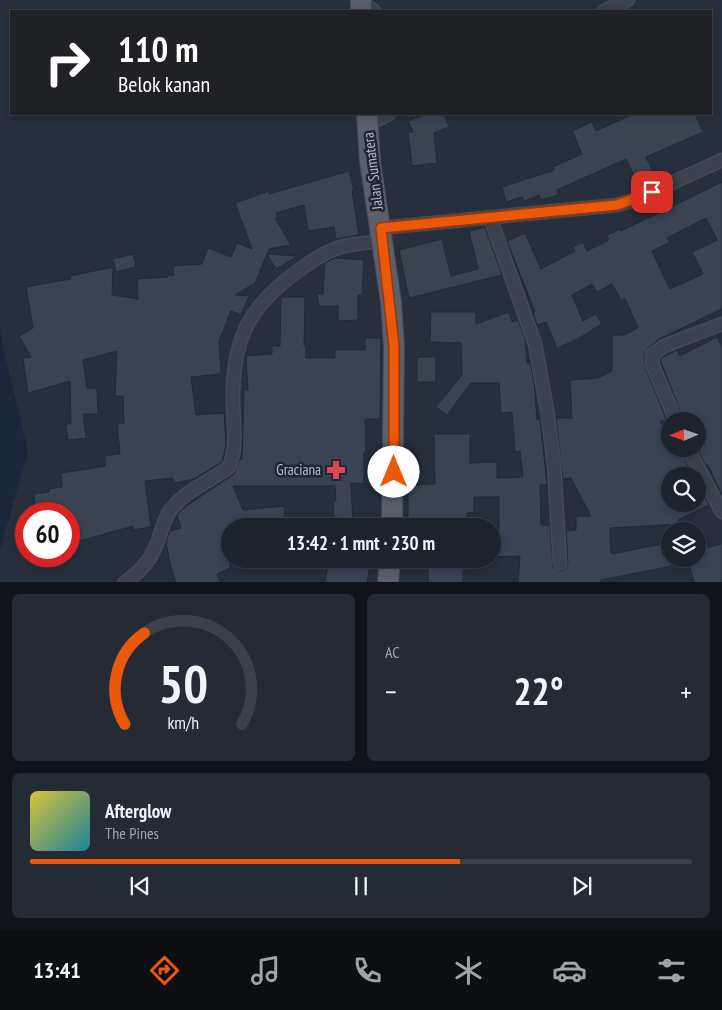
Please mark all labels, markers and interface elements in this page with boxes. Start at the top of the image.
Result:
text: 110 m [118,26,199,72]
icon: right [35,30,100,95]
text: Belok kanan [118,70,210,98]
street label: Jalan Sumatera [358,131,387,212]
pin [631,171,673,213]
icon: arrive [638,178,666,206]
north arrow [661,412,706,458]
map controls [661,412,706,567]
position arrow [367,445,419,497]
pharmacy icon: Graciana [325,459,347,481]
place label: Graciana [276,460,321,479]
button: search [661,467,706,512]
speed limit sign: 60 [15,502,80,567]
button: layers [661,522,706,567]
text: 13:42 · 1 mnt · 230 m [287,531,435,555]
text: AC [385,642,400,662]
text: 50 [159,650,208,717]
text: 22° [513,666,564,715]
text: − [385,673,397,710]
text: + [680,673,692,710]
text: km/h [168,711,199,734]
text: Afterglow [105,799,171,823]
text: The Pines [105,823,159,843]
icon: previous [126,872,154,900]
icon: pause [347,872,375,900]
icon: next [568,872,596,900]
icon: directions [147,953,182,988]
icon: music [248,953,283,988]
icon: phone [350,953,385,988]
icon: climate [451,953,486,988]
icon: car [552,953,587,988]
icon: filters [654,953,689,988]
text: 13:41 [33,956,81,984]

